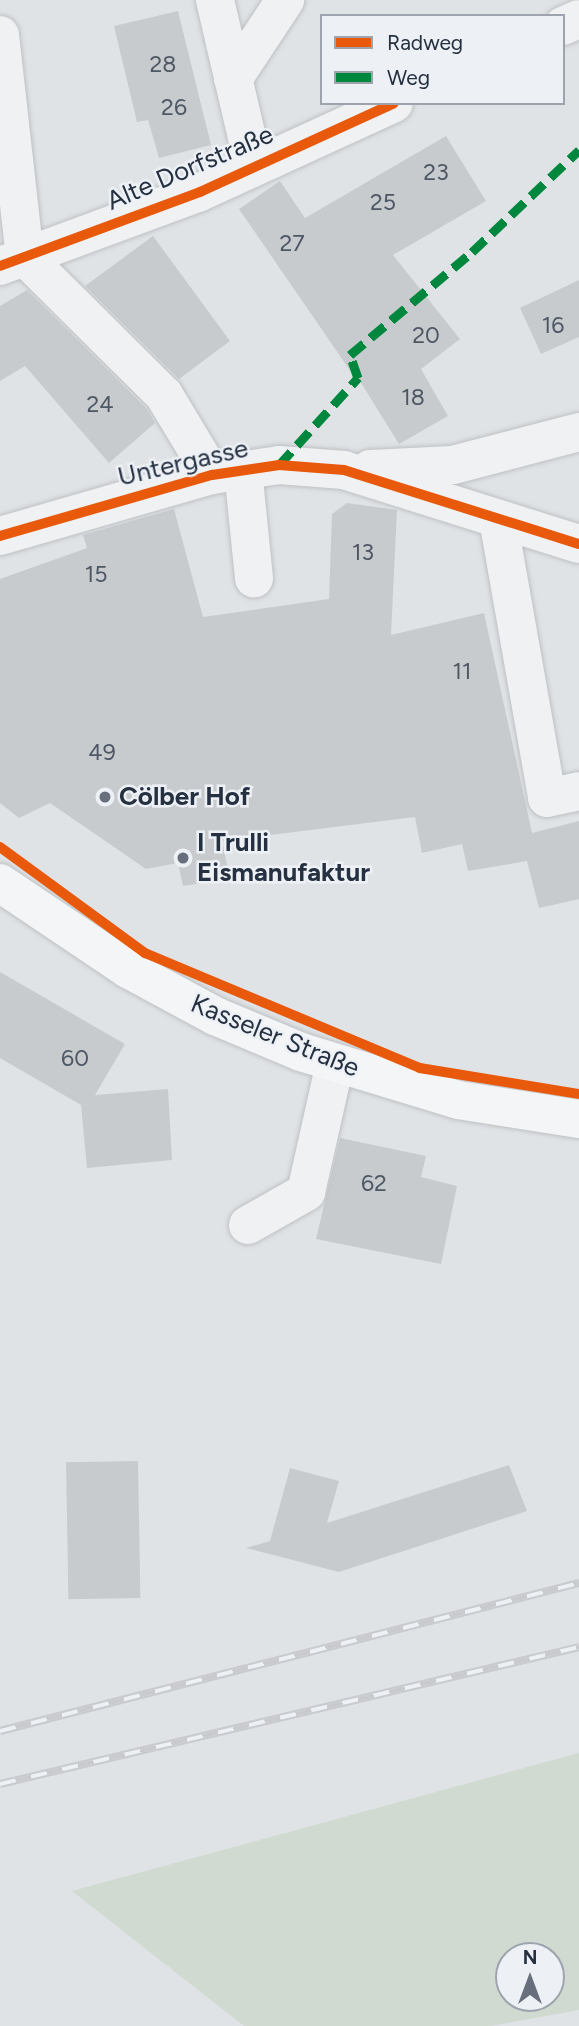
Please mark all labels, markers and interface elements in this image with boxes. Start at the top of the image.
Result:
legend [320,14,565,105]
text: Radweg [387,30,463,55]
house number: 28 [150,50,176,78]
text: Weg [387,65,430,90]
house number: 26 [161,93,187,121]
street label: Alte Dorfstraße [102,119,278,217]
house number: 23 [423,158,449,186]
house number: 25 [370,188,396,216]
house number: 27 [279,229,305,257]
house number: 16 [542,311,564,339]
house number: 20 [412,321,440,349]
house number: 18 [401,383,425,411]
house number: 24 [86,390,114,418]
street label: Untergasse [115,433,251,493]
house number: 13 [352,538,374,566]
house number: 15 [85,560,107,588]
house number: 11 [453,657,471,685]
house number: 49 [88,738,116,766]
place label: Cölber Hof [119,781,250,813]
marker: Cölber Hof [97,789,113,805]
place label: I Trulli Eismanufaktur [197,827,370,888]
marker: I Trulli Eismanufaktur [175,850,191,866]
street label: Kasseler Straße [186,988,364,1084]
house number: 60 [61,1044,89,1072]
house number: 62 [361,1169,387,1197]
north arrow [495,1942,565,2012]
text: N [523,1946,537,1969]

